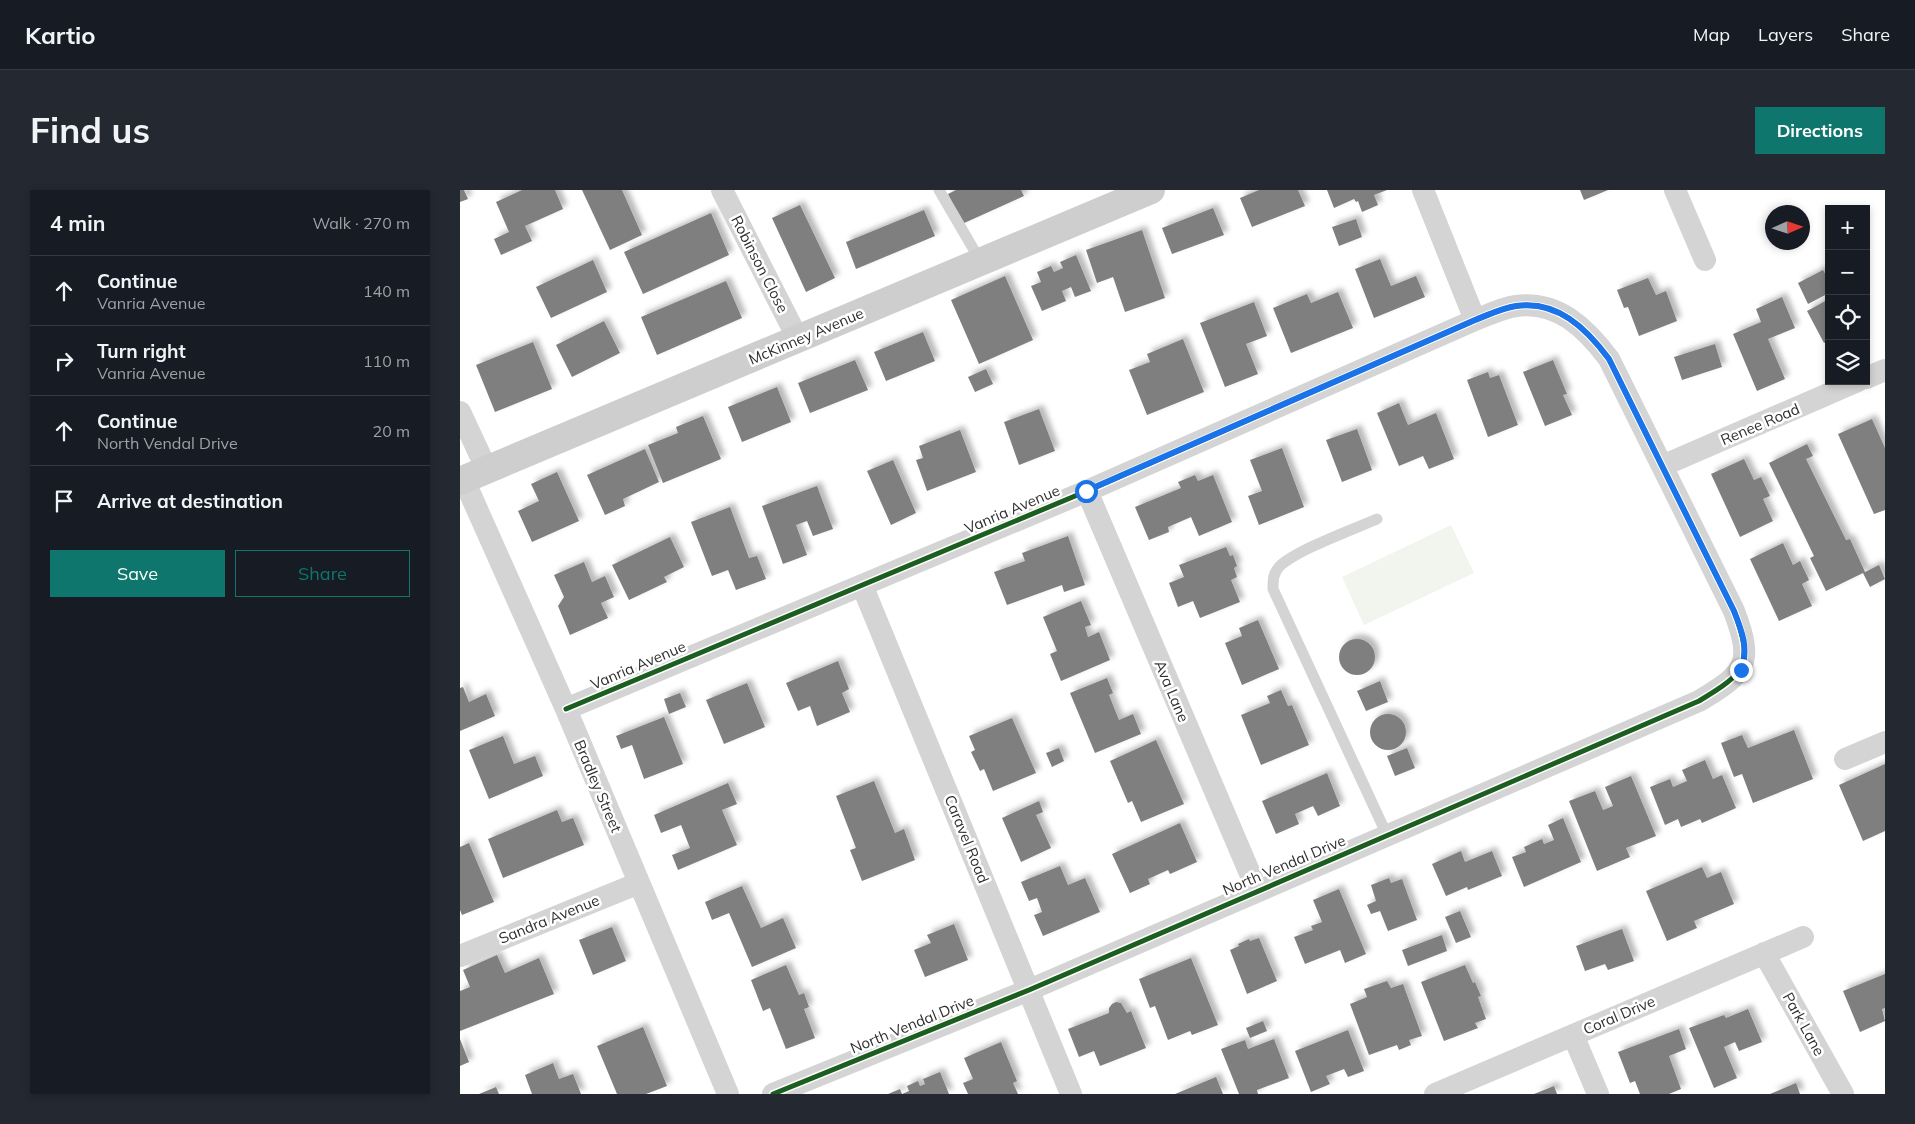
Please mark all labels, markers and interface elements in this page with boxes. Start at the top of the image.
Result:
text: Kartio [25,20,96,50]
text: Map [1693,23,1730,46]
text: Layers [1758,23,1813,46]
text: Share [1841,23,1890,46]
button: Directions [1755,107,1885,154]
text: Find us [30,108,150,152]
north arrow [1765,205,1810,250]
map controls [1825,205,1870,385]
button: + [1825,205,1870,250]
text: 4 min [50,210,105,236]
street label: Robinson Close [727,212,793,316]
text: Walk · 270 m [312,213,410,233]
button: − [1825,250,1870,295]
text: Continue [97,269,177,293]
icon: ahead [50,277,78,305]
text: 140 m [363,281,410,301]
text: Vanria Avenue [97,293,205,313]
button: locate [1825,295,1870,340]
street label: McKinney Avenue [746,303,866,369]
text: Turn right [97,339,186,363]
button: layers [1825,340,1870,385]
icon: right [50,347,78,375]
text: 110 m [363,351,410,371]
text: Vanria Avenue [97,363,205,383]
street label: Renee Road [1718,399,1802,449]
text: Continue [97,409,177,433]
icon: ahead [50,417,78,445]
text: 20 m [373,421,410,441]
text: North Vendal Drive [97,433,238,453]
street label: Vanria Avenue [962,480,1062,538]
route start [1075,480,1098,503]
icon: arrive [50,487,78,515]
text: Arrive at destination [97,489,283,513]
button: Save [50,550,225,597]
button: Share [235,550,410,597]
street label: Vanria Avenue [588,636,688,694]
street label: Ava Lane [1150,657,1194,725]
route end [1730,659,1753,682]
street label: Bradley Street [570,737,626,835]
street label: Caravel Road [941,792,993,886]
street label: North Vendal Drive [1220,831,1348,899]
street label: Sandra Avenue [496,890,602,948]
street label: Park Lane [1779,989,1829,1059]
street label: North Vendal Drive [847,990,977,1058]
street label: Coral Drive [1580,991,1658,1039]

